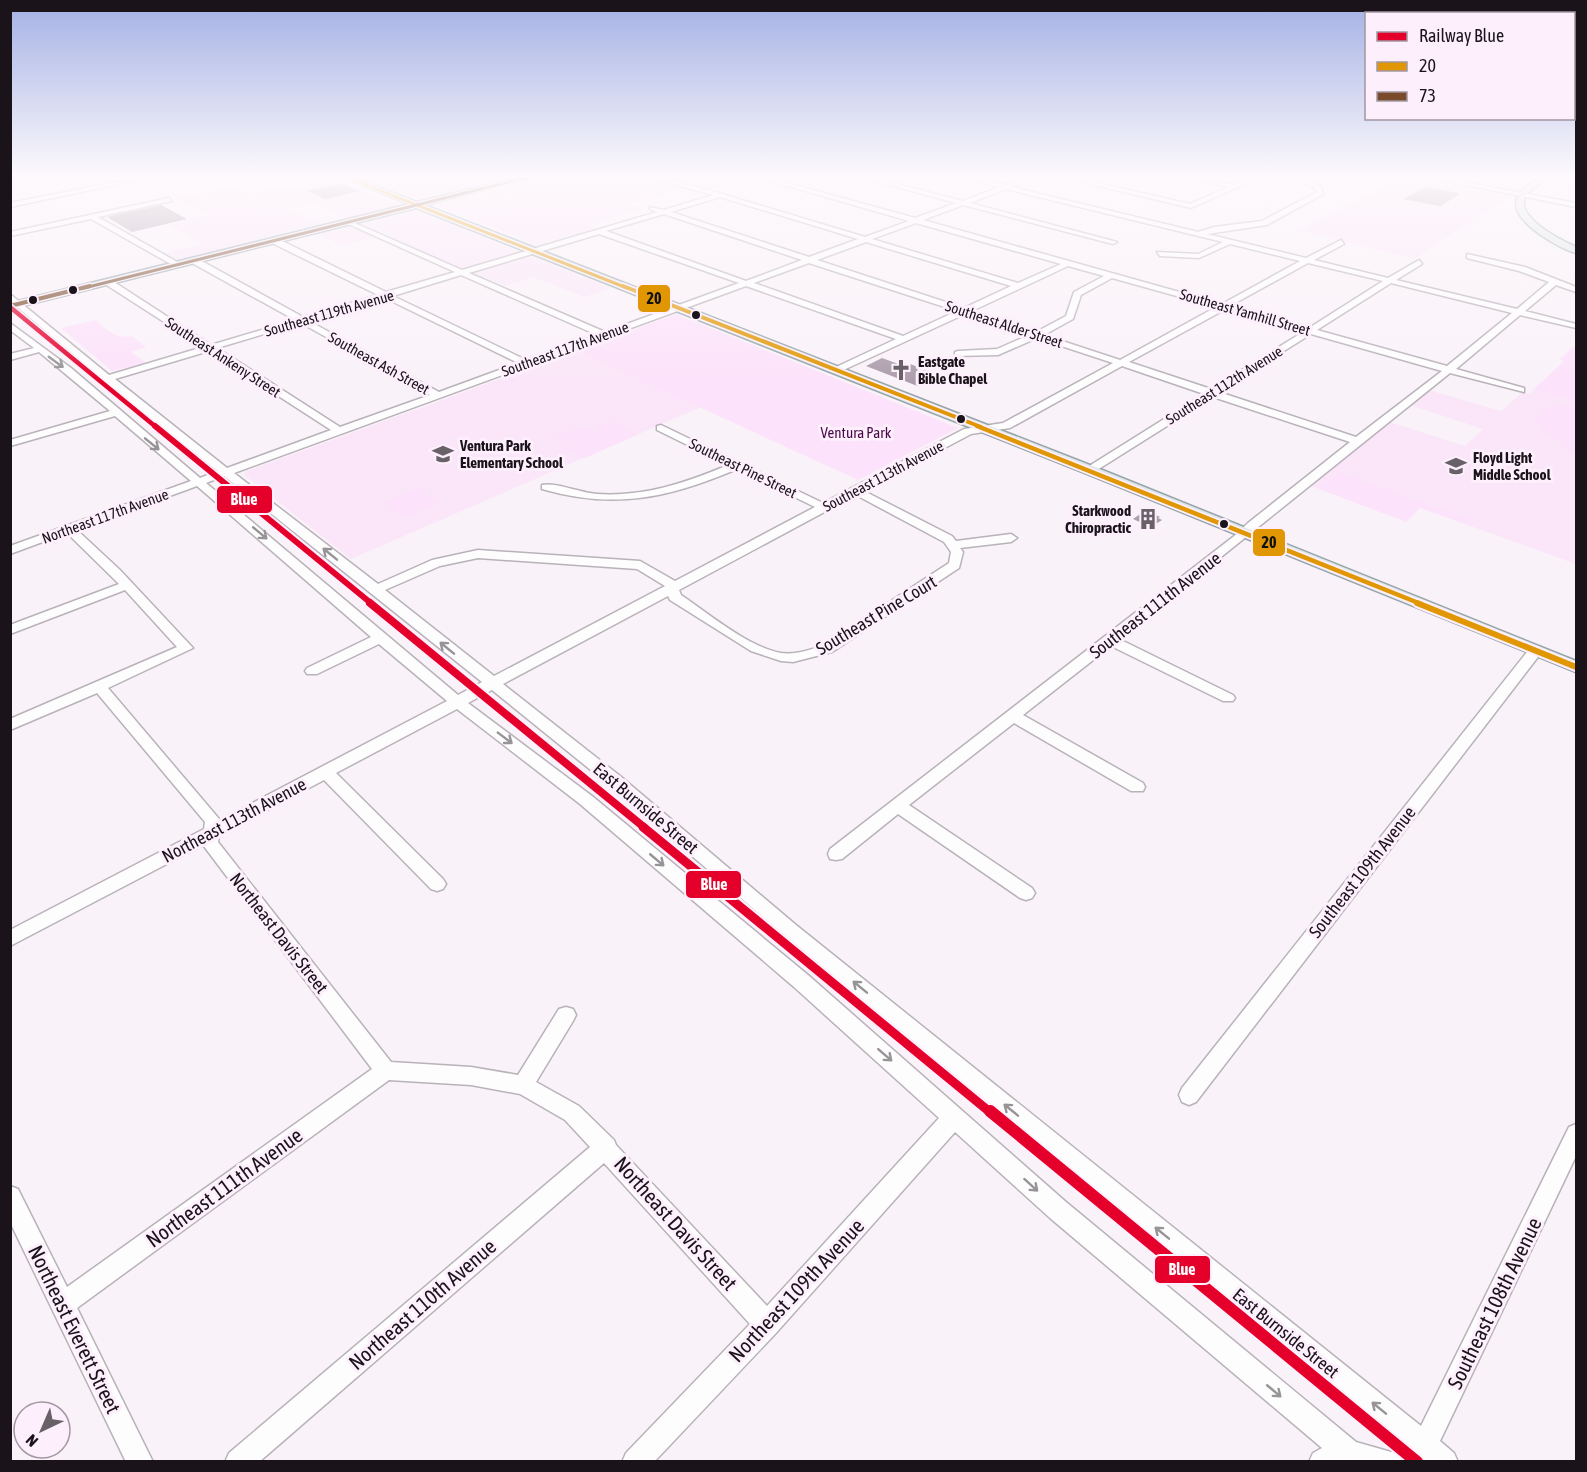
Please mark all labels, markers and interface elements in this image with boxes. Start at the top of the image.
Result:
legend [1365,12,1575,120]
text: Railway Blue [1419,25,1504,46]
text: 20 [1419,55,1436,76]
text: 73 [1419,85,1436,106]
unlabelled marker [67,284,79,296]
line badge: 20 [637,284,671,313]
street label: Southeast Yamhill Street [1178,285,1312,339]
street label: Southeast 119th Avenue [262,286,396,340]
text: 20 [646,289,662,307]
unlabelled marker [27,294,39,306]
street label: Southeast Alder Street [943,297,1065,351]
unlabelled marker [690,309,702,321]
street label: Southeast Ankeny Street [162,313,284,401]
street label: Southeast 117th Avenue [499,318,631,380]
street label: Southeast Ash Street [326,328,432,398]
street label: Southeast 112th Avenue [1163,342,1285,428]
place label: Eastgate Bible Chapel [918,353,988,387]
one-way arrow [48,355,64,368]
church icon: Eastgate Bible Chapel [889,358,913,382]
unlabelled marker [955,413,967,425]
park label: Ventura Park [821,424,892,441]
street label: Southeast Pine Street [687,435,799,501]
one-way arrow [144,437,160,450]
place label: Ventura Park Elementary School [459,437,564,471]
street label: Southeast 113th Avenue [820,437,946,515]
school or university icon: Ventura Park Elementary School [431,442,455,466]
place label: Floyd Light Middle School [1473,449,1552,483]
school or university icon: Floyd Light Middle School [1444,454,1468,478]
street label: Northeast 117th Avenue [39,485,171,547]
line badge: Blue [216,485,273,514]
text: Blue [231,490,257,508]
place label: Starkwood Chiropractic [1065,502,1131,536]
building icon: Starkwood Chiropractic [1136,507,1160,531]
unlabelled marker [1218,518,1230,530]
one-way arrow [252,526,267,540]
line badge: 20 [1252,528,1286,557]
text: 20 [1261,533,1277,551]
one-way arrow [322,547,338,560]
street label: Southeast 111th Avenue [1085,547,1225,663]
street label: Southeast Pine Court [812,571,940,659]
one-way arrow [440,641,456,654]
one-way arrow [497,732,513,745]
street label: East Burnside Street [589,758,703,858]
street label: Northeast 113th Avenue [158,773,310,867]
street label: Southeast 109th Avenue [1304,802,1420,942]
one-way arrow [649,854,665,867]
street label: Northeast Davis Street [225,869,333,997]
line badge: Blue [685,870,742,899]
text: Blue [701,875,727,893]
one-way arrow [852,981,868,994]
one-way arrow [877,1048,892,1062]
one-way arrow [1003,1104,1019,1117]
street label: Northeast 111th Avenue [141,1122,307,1252]
street label: Northeast Davis Street [610,1151,742,1295]
one-way arrow [1023,1178,1038,1192]
street label: Northeast 109th Avenue [723,1213,869,1367]
street label: Southeast 108th Avenue [1442,1213,1546,1393]
one-way arrow [1155,1227,1171,1240]
street label: Northeast 110th Avenue [344,1234,500,1374]
street label: Northeast Everett Street [24,1241,126,1417]
line badge: Blue [1154,1255,1211,1284]
text: Blue [1169,1260,1195,1278]
street label: East Burnside Street [1229,1284,1343,1382]
one-way arrow [1266,1384,1282,1397]
north arrow [12,1400,72,1460]
one-way arrow [1372,1402,1388,1415]
text: N [22,1431,41,1451]

